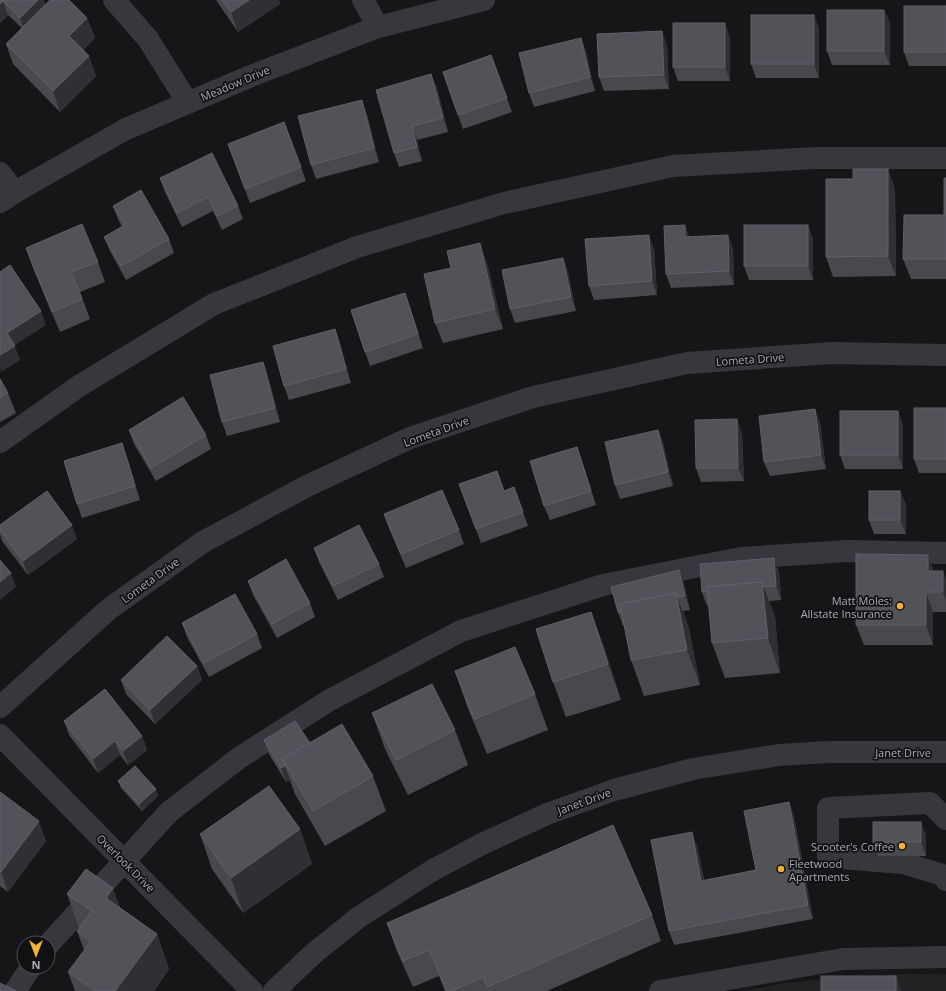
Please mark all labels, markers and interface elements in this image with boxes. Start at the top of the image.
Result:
street label: Meadow Drive [198,62,272,104]
street label: Lometa Drive [715,349,785,369]
street label: Lometa Drive [401,412,471,450]
street label: Lometa Drive [118,554,182,606]
place label: Matt Moles: Allstate Insurance [801,593,892,621]
marker: Matt Moles: Allstate Insurance [895,601,905,611]
street label: Janet Drive [874,745,931,760]
street label: Janet Drive [554,784,613,818]
street label: Overlook Drive [94,831,158,895]
place label: Scooter's Coffee [811,839,894,854]
marker: Scooter's Coffee [897,841,907,851]
place label: Fleetwood Apartments [789,856,849,884]
marker: Fleetwood Apartments [776,864,786,874]
north arrow [16,935,56,975]
text: N [32,958,40,973]

